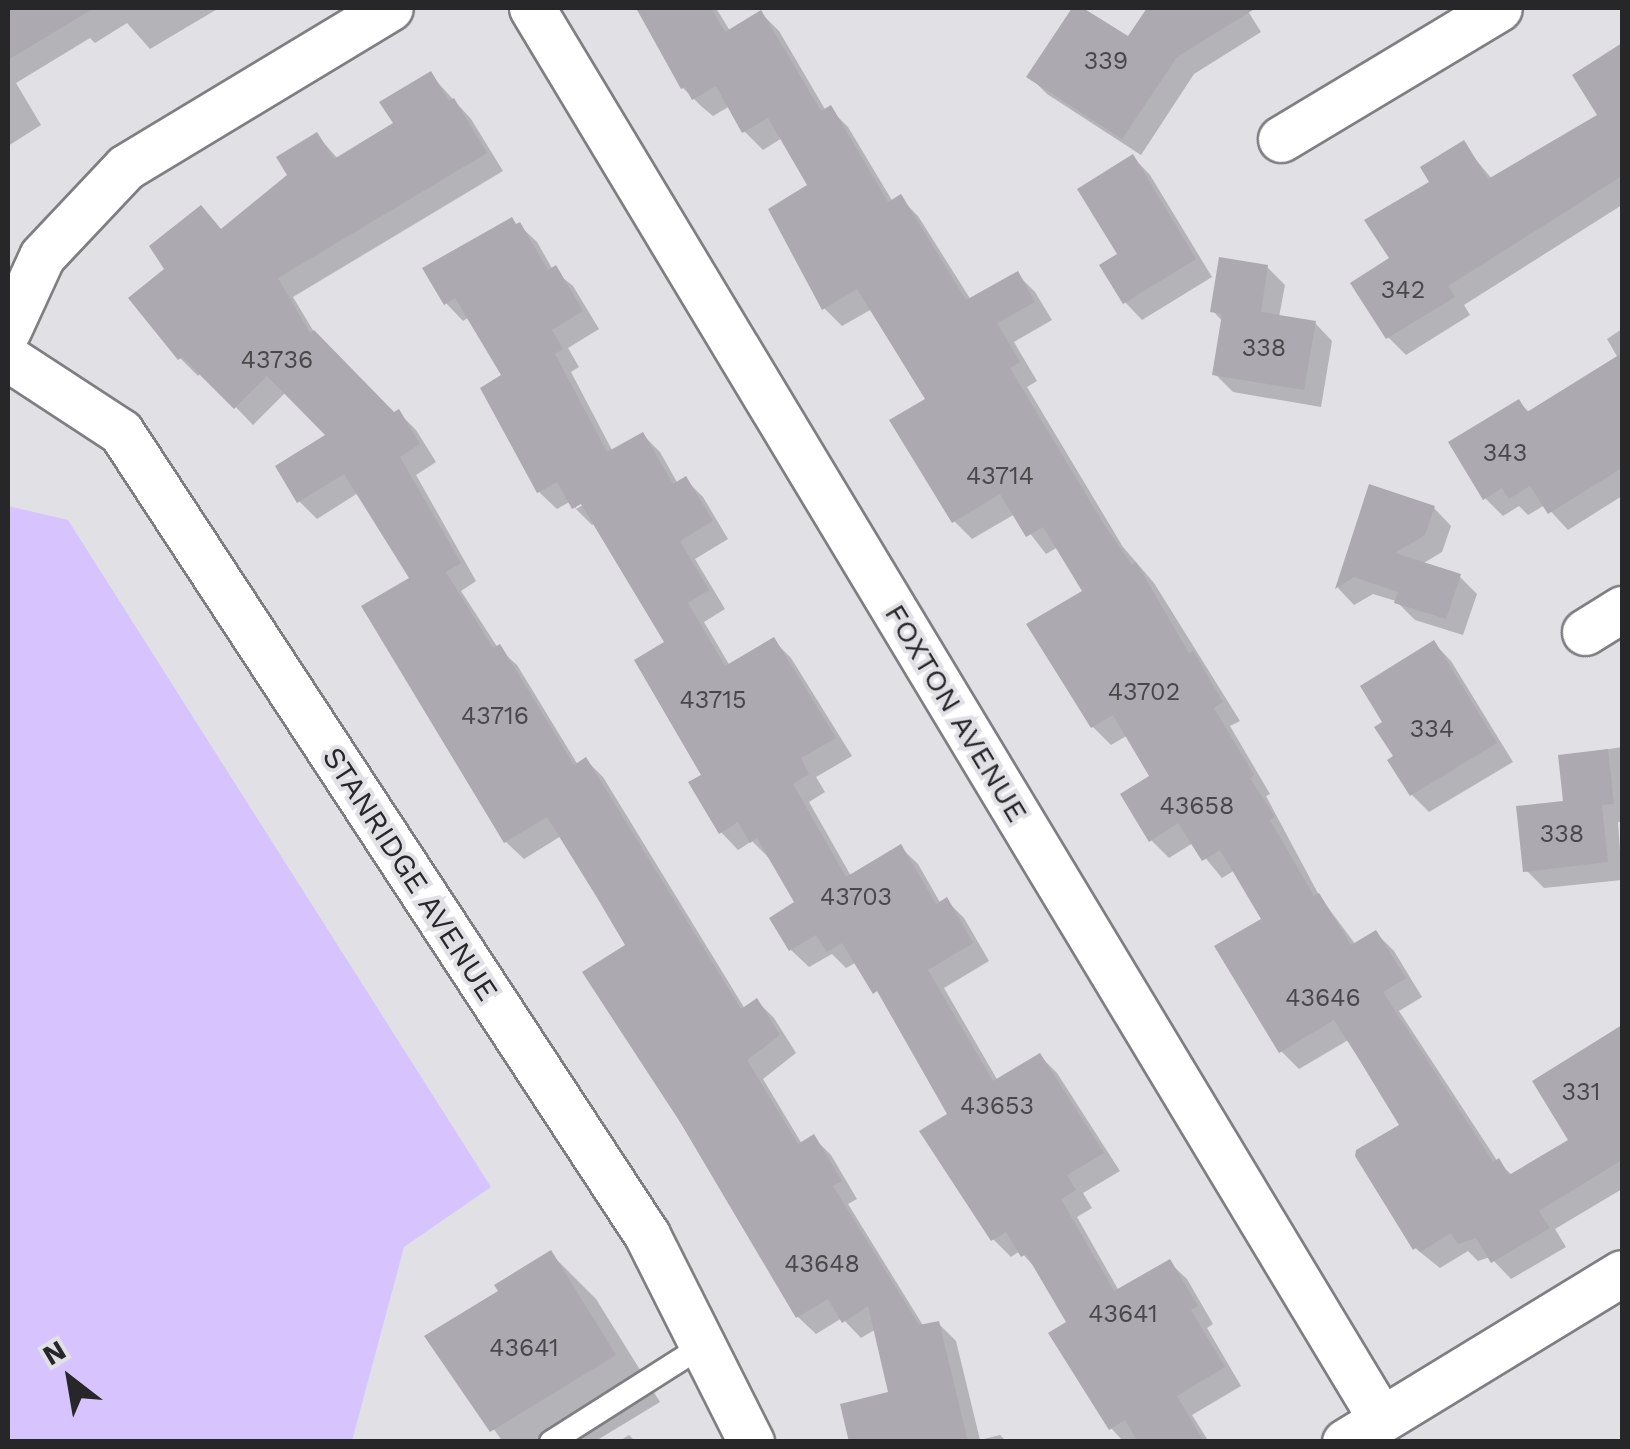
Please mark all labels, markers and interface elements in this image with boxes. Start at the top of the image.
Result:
house number: 339 [1084,46,1128,76]
house number: 342 [1381,275,1425,305]
house number: 338 [1242,333,1286,363]
house number: 43736 [241,345,313,375]
house number: 343 [1483,438,1527,468]
house number: 43714 [966,461,1034,491]
street label: FOXTON AVENUE [877,597,1035,829]
house number: 43702 [1108,677,1180,707]
house number: 43715 [679,685,747,715]
house number: 43716 [461,701,529,731]
house number: 334 [1410,714,1454,744]
street label: STANRIDGE AVENUE [314,740,506,1008]
house number: 43658 [1160,791,1234,821]
house number: 338 [1540,819,1584,849]
house number: 43703 [820,882,892,912]
house number: 43646 [1285,983,1361,1013]
house number: 331 [1562,1077,1600,1107]
house number: 43653 [960,1091,1034,1121]
house number: 43648 [784,1249,860,1279]
house number: 43641 [1088,1299,1158,1329]
north arrow [20,1329,120,1429]
text: N [37,1333,72,1372]
house number: 43641 [489,1333,559,1363]

